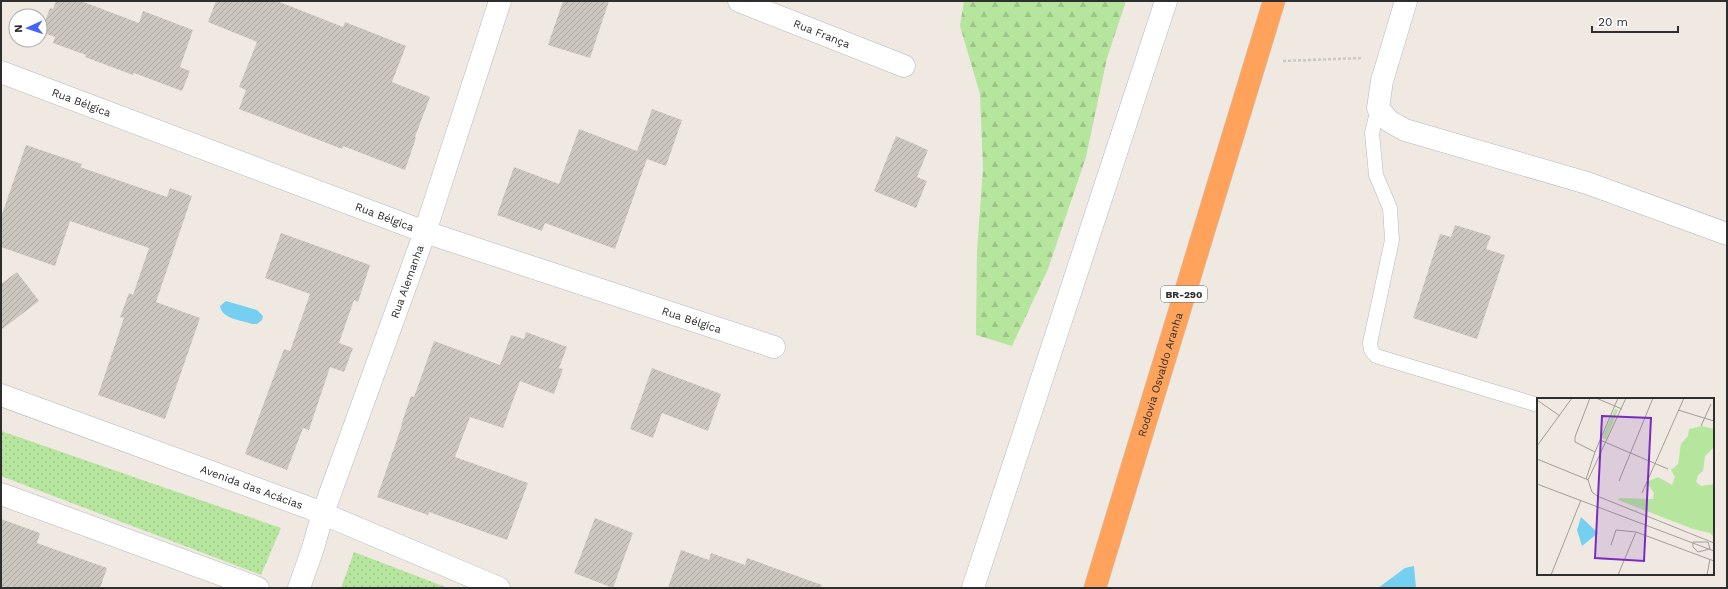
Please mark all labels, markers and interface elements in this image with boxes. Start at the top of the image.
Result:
north arrow [8,8,48,48]
scale bar [1592,8,1678,34]
text: 20 m [1598,15,1628,29]
street label: Rua França [792,17,852,51]
text: N [12,24,25,33]
street label: Rua Bélgica [50,85,113,119]
street label: Rua Bélgica [353,200,416,234]
street label: Rua Alemanha [388,243,426,320]
road number: BR-290 [1161,286,1207,302]
street label: Rua Bélgica [660,304,723,336]
street label: Rodovia Osvaldo Aranha [1135,311,1185,438]
inset map [1537,398,1714,575]
street label: Avenida das Acácias [199,462,305,512]

